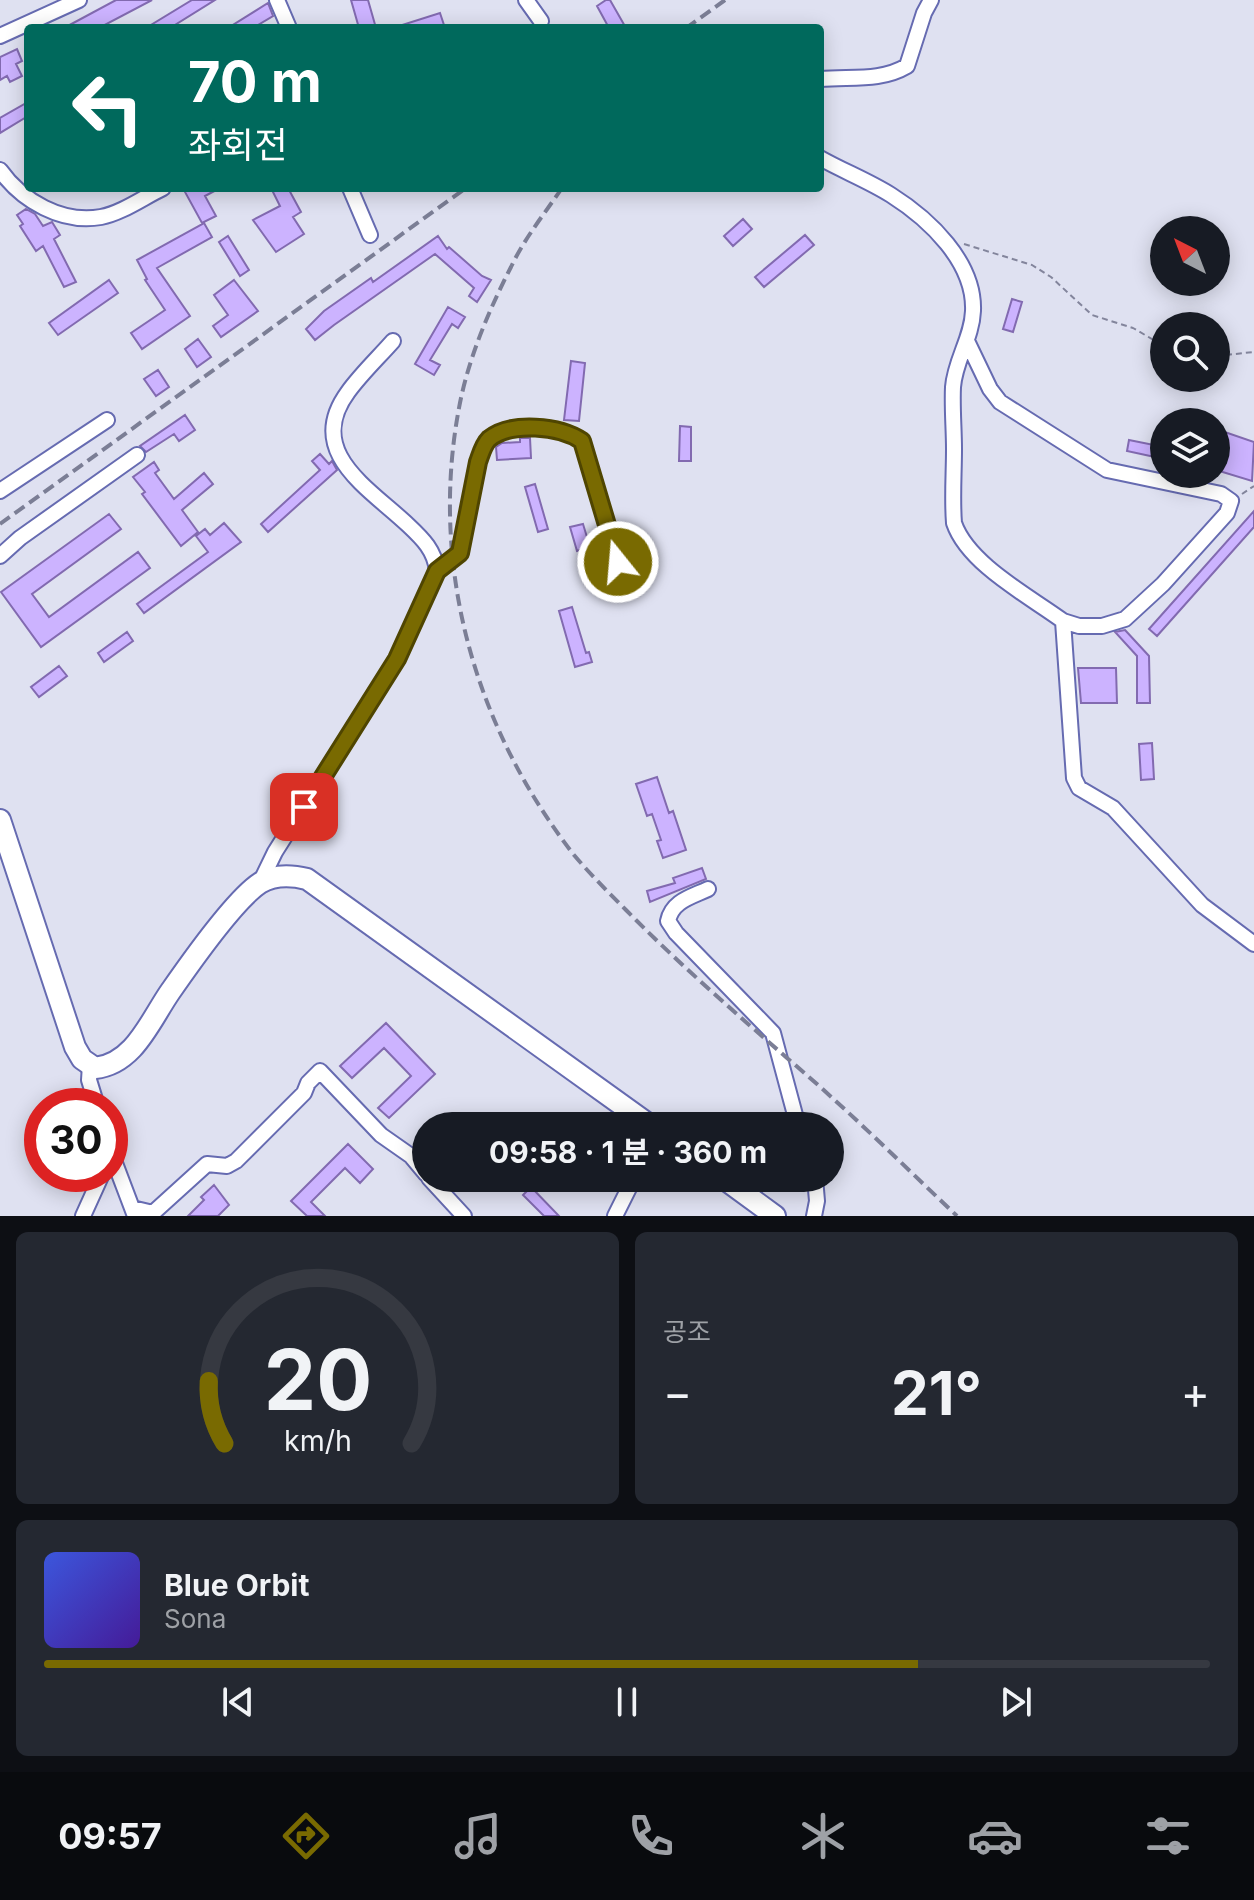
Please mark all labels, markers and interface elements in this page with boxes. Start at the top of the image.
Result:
text: 70 m [188,48,322,116]
icon: left [56,56,160,160]
text: 좌회전 [188,123,287,167]
north arrow [1150,216,1230,296]
map controls [1150,216,1230,488]
button: search [1150,312,1230,392]
button: layers [1150,408,1230,488]
position arrow [576,520,660,604]
pin [270,773,338,841]
icon: arrive [282,785,326,829]
speed limit sign: 30 [24,1088,128,1192]
text: 09:58 · 1 분 · 360 m [489,1134,767,1170]
text: 공조 [663,1316,711,1347]
text: 20 [263,1329,372,1430]
text: 21° [891,1357,982,1429]
text: − [663,1366,692,1420]
text: + [1181,1366,1210,1420]
text: km/h [284,1423,351,1458]
text: Blue Orbit [164,1567,309,1603]
text: Sona [164,1603,226,1634]
icon: previous [216,1680,260,1724]
icon: pause [605,1680,649,1724]
icon: next [994,1680,1038,1724]
icon: directions [278,1808,334,1864]
icon: music [450,1808,506,1864]
icon: phone [623,1808,679,1864]
icon: climate [795,1808,851,1864]
icon: car [967,1808,1023,1864]
icon: filters [1140,1808,1196,1864]
text: 09:57 [58,1814,162,1858]

